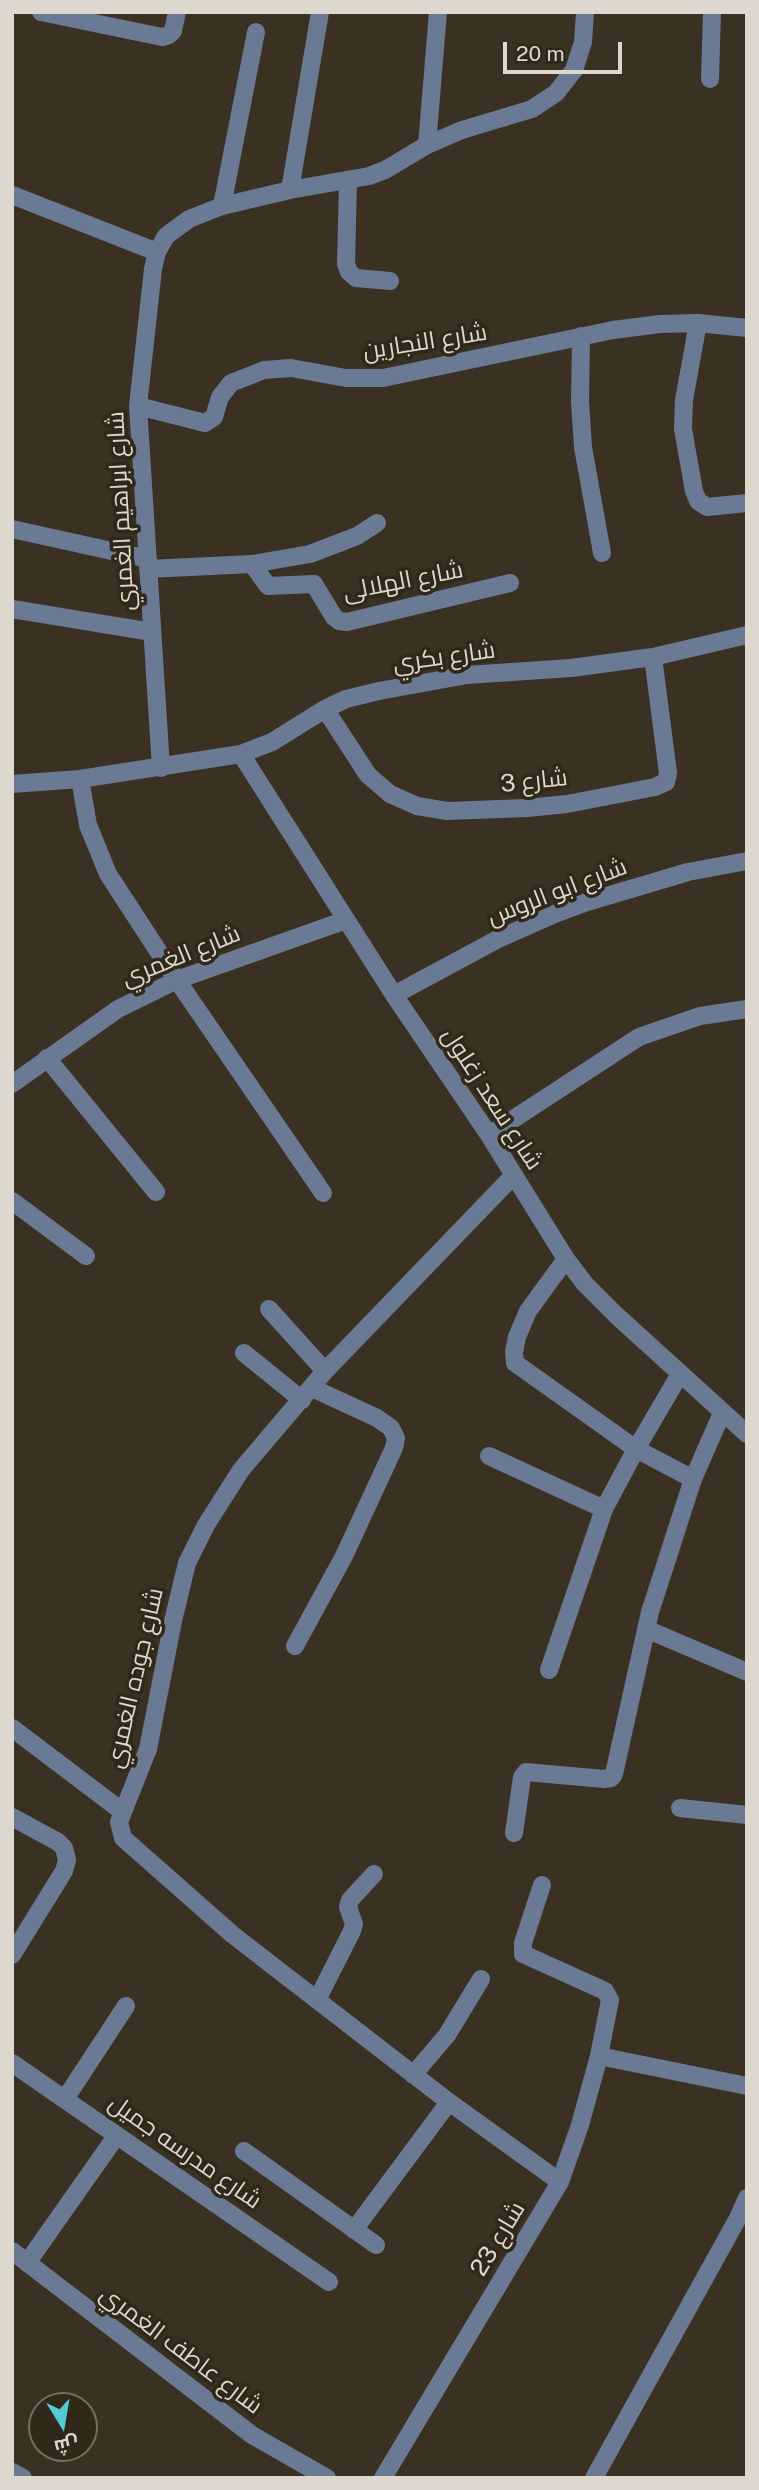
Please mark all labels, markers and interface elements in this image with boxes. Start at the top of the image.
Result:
scale bar [507,28,626,72]
text: 20 m [516,41,565,66]
street label: شارع النجارين [361,318,489,366]
street label: شارع ابراهيم الغمري [101,410,141,612]
street label: شارع الهلالى [340,555,466,607]
street label: شارع بكري [391,636,497,678]
street label: شارع 3 [499,763,569,799]
street label: شارع ابو الروس [483,852,631,932]
street label: شارع الغمري [117,919,245,993]
street label: شارع سعد زغلول [435,1022,549,1176]
street label: شارع جوده الغمري [100,1585,170,1771]
street label: شارع مدرسه جميل [103,2089,267,2215]
street label: شارع 23 [465,2197,531,2281]
street label: شارع عاطف الغمري [94,2280,268,2420]
north arrow [28,2392,98,2462]
text: ش [53,2433,81,2459]

